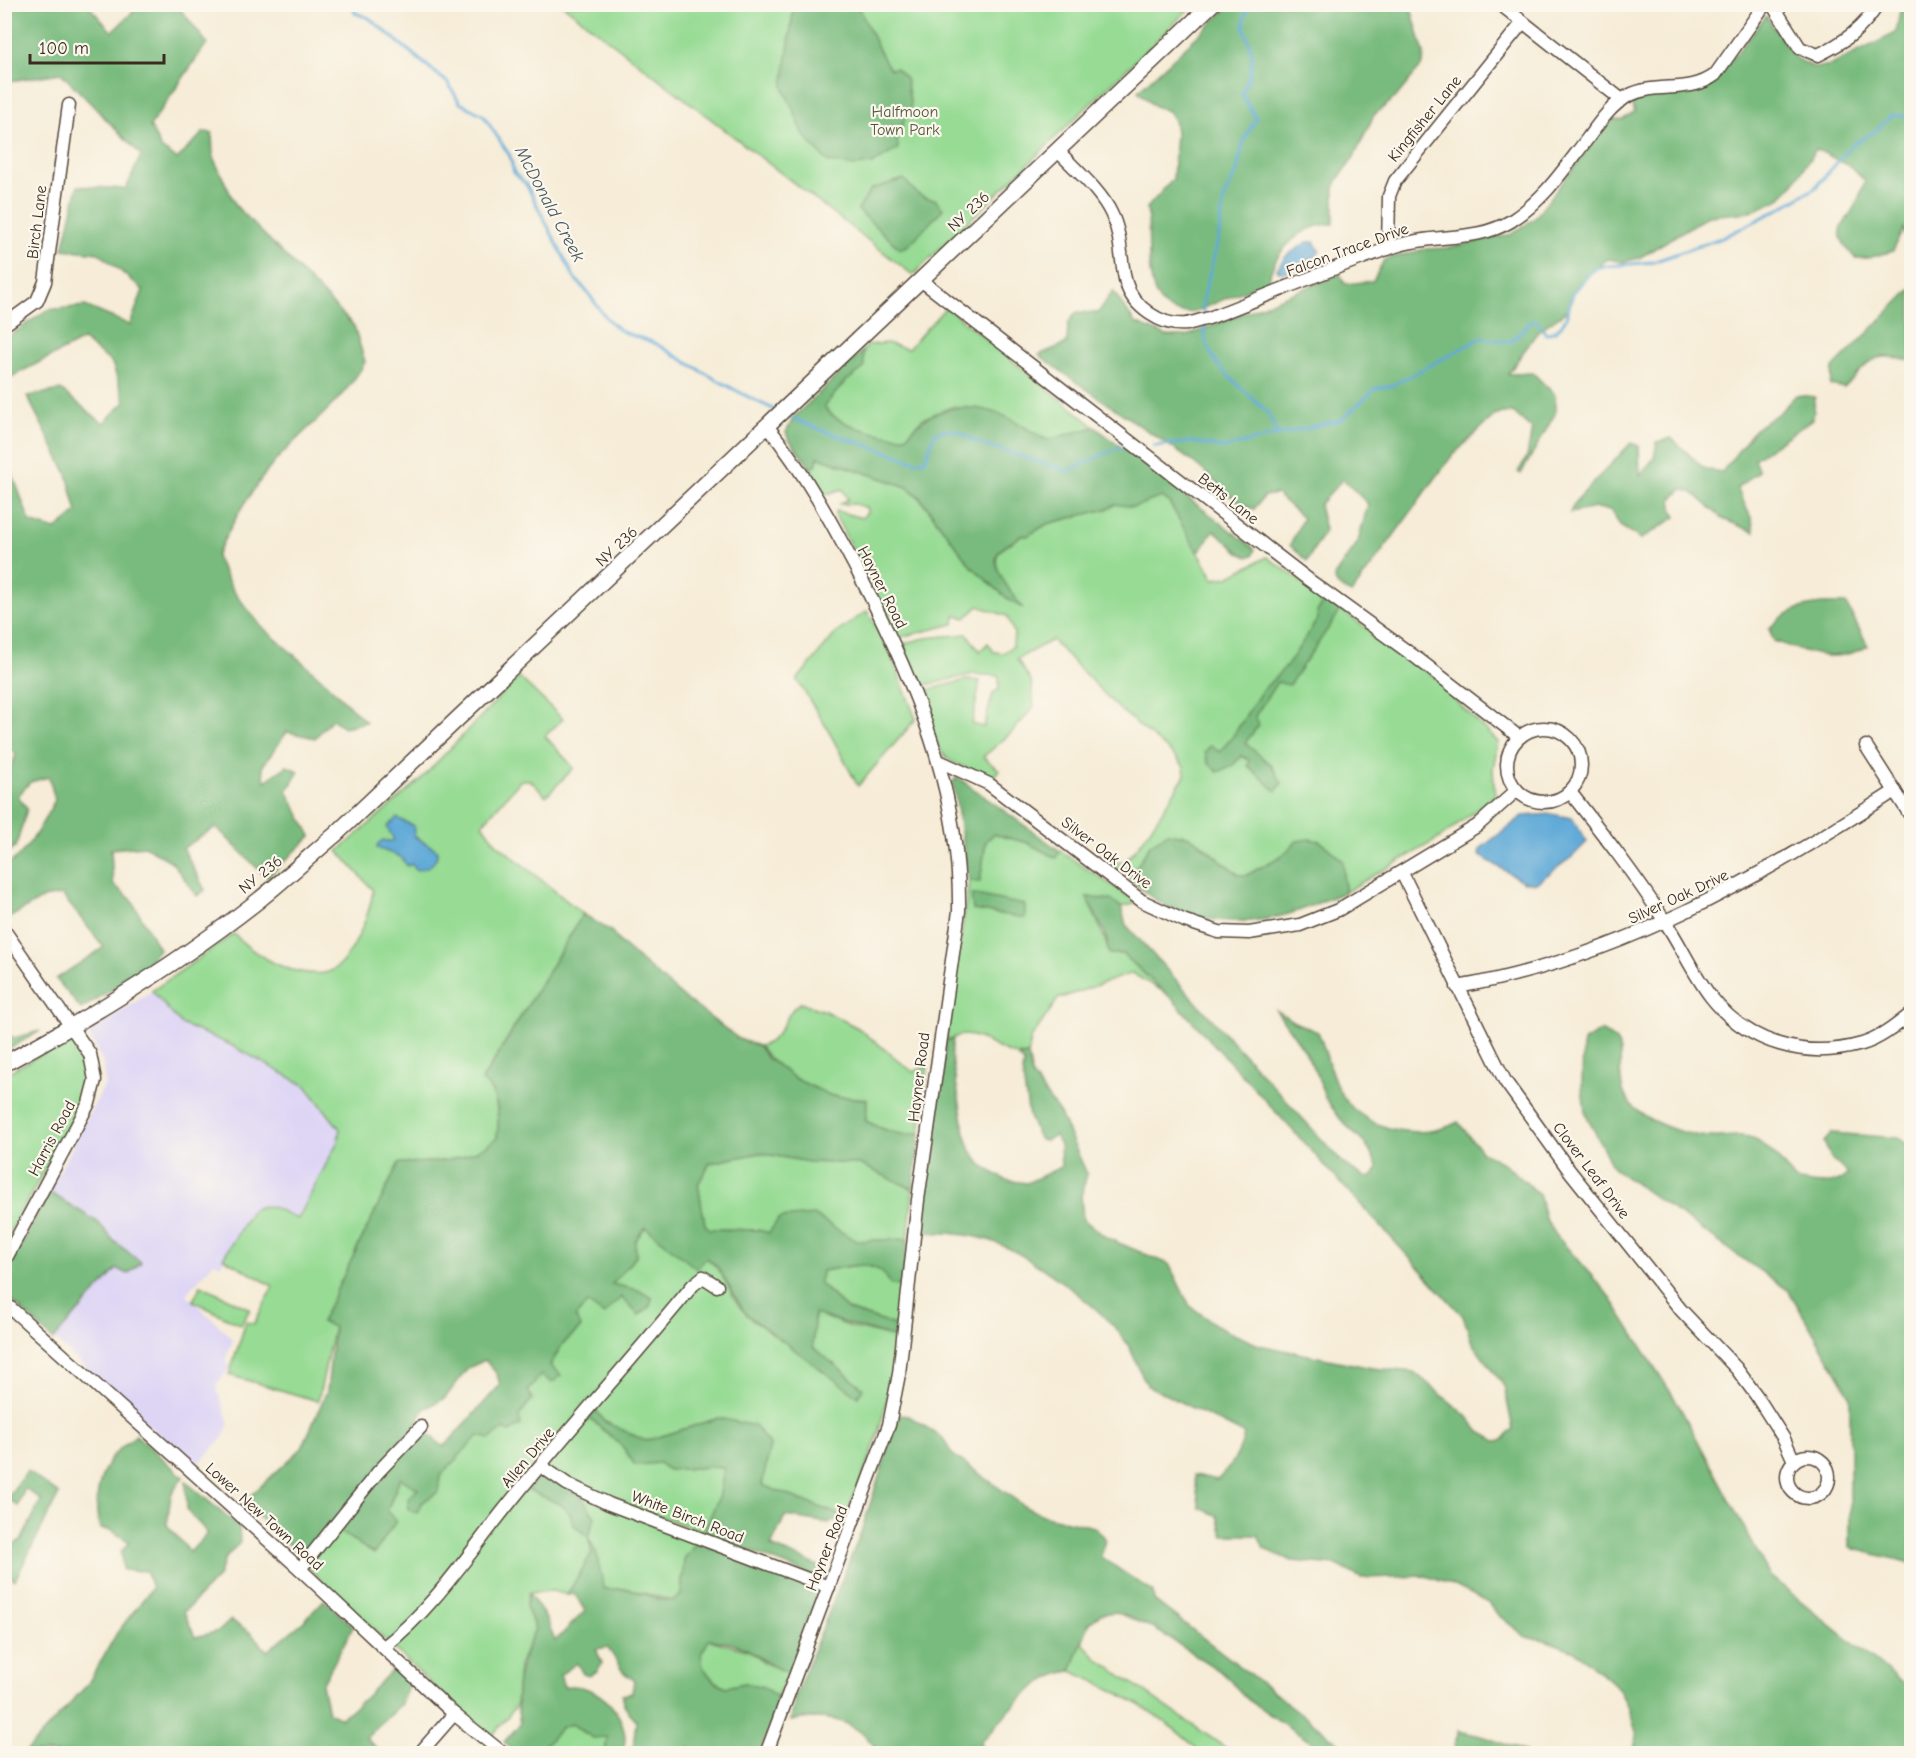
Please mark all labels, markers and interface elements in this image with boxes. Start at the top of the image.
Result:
scale bar [30,27,164,65]
text: 100 m [39,38,89,59]
street label: Kingfisher Lane [1384,72,1465,165]
park label: Halfmoon Town Park [870,103,940,139]
water label: McDonald Creek [510,142,589,266]
street label: Birch Lane [24,184,50,260]
street label: NY 236 [944,188,993,236]
street label: Falcon Trace Drive [1284,219,1411,280]
street label: Betts Lane [1194,470,1262,528]
street label: NY 236 [592,523,641,571]
street label: Hayner Road [854,543,911,632]
street label: Silver Oak Drive [1058,813,1155,893]
street label: NY 236 [235,852,286,898]
street label: Silver Oak Drive [1626,866,1731,928]
street label: Hayner Road [905,1031,933,1123]
street label: Harris Road [25,1098,79,1179]
street label: Clover Leaf Drive [1549,1119,1633,1222]
street label: Allen Drive [497,1424,558,1491]
street label: Lower New Town Road [202,1459,327,1574]
street label: White Birch Road [629,1487,746,1547]
street label: Hayner Road [802,1503,851,1594]

